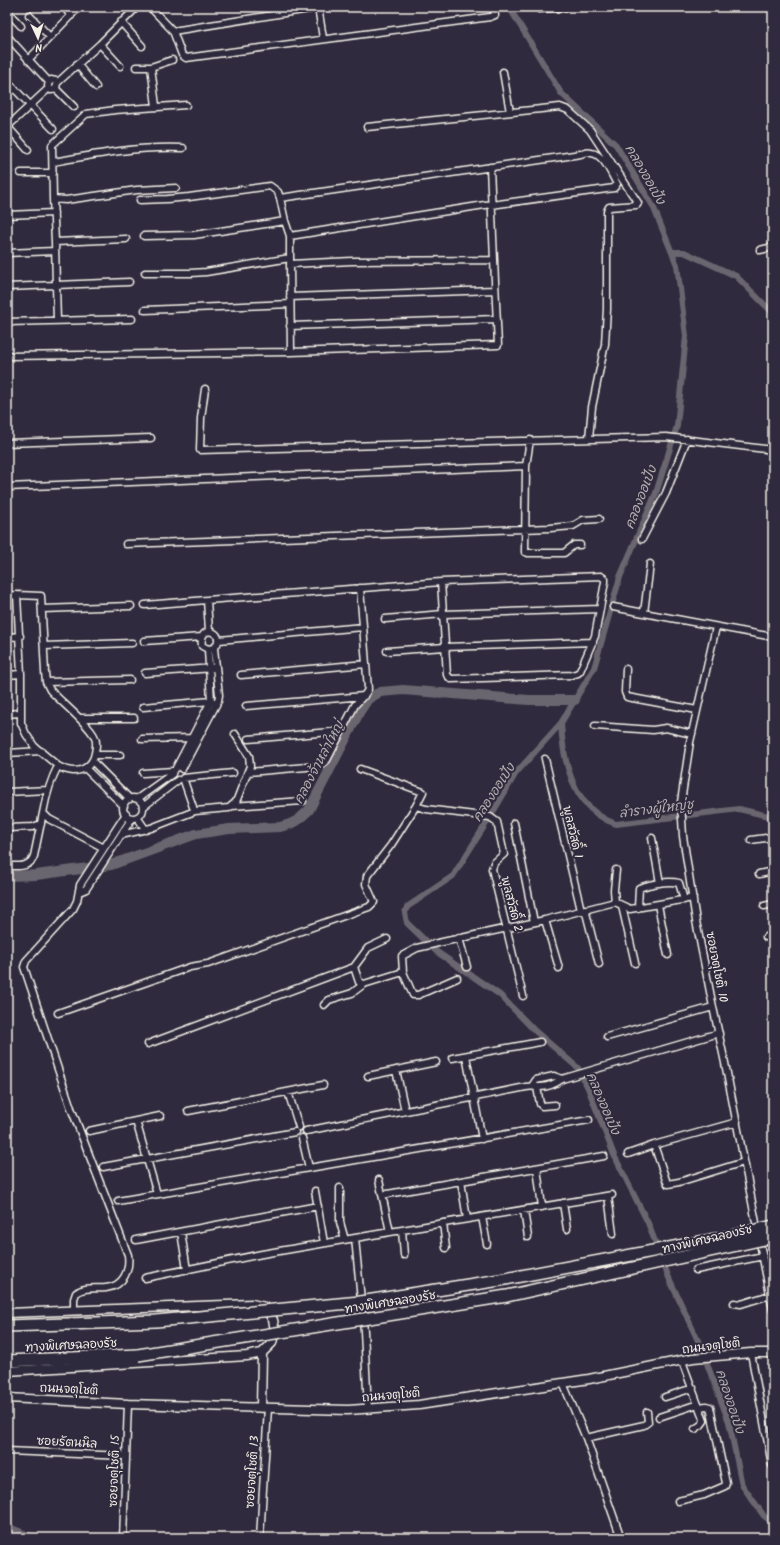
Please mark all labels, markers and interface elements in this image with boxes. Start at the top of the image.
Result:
north arrow [18,18,58,58]
text: N [34,38,43,56]
water label: คลองออเป้ง [619,141,671,210]
water label: คลองออเป้ง [620,461,664,532]
water label: คลองจ้าหล่าใหญ่ [289,715,351,808]
water label: คลองออเป้ง [467,758,522,826]
water label: ลำรางผู้ใหญ่ชู [618,794,697,824]
street label: พูลสวัสดิ์ 1 [557,803,590,861]
street label: พูลสวัสดิ์ 2 [495,874,530,934]
street label: ซอยจตุโชติ 10 [700,930,733,1004]
water label: คลองออเป้ง [580,1069,626,1140]
street label: ทางพิเศษฉลองรัช [660,1220,754,1259]
street label: ทางพิเศษฉลองรัช [343,1286,437,1319]
street label: ถนนจตุโชติ [681,1333,741,1359]
street label: ทางพิเศษฉลองรัช [25,1334,118,1357]
water label: คลองออเป้ง [709,1367,750,1438]
street label: ถนนจตุโชติ [39,1378,99,1401]
street label: ถนนจตุโชติ [361,1383,421,1408]
street label: ซอยรัตนนิล [36,1431,98,1454]
street label: ซอยจตุโชติ 15 [104,1433,125,1507]
street label: ซอยจตุโชติ 13 [240,1435,265,1509]

